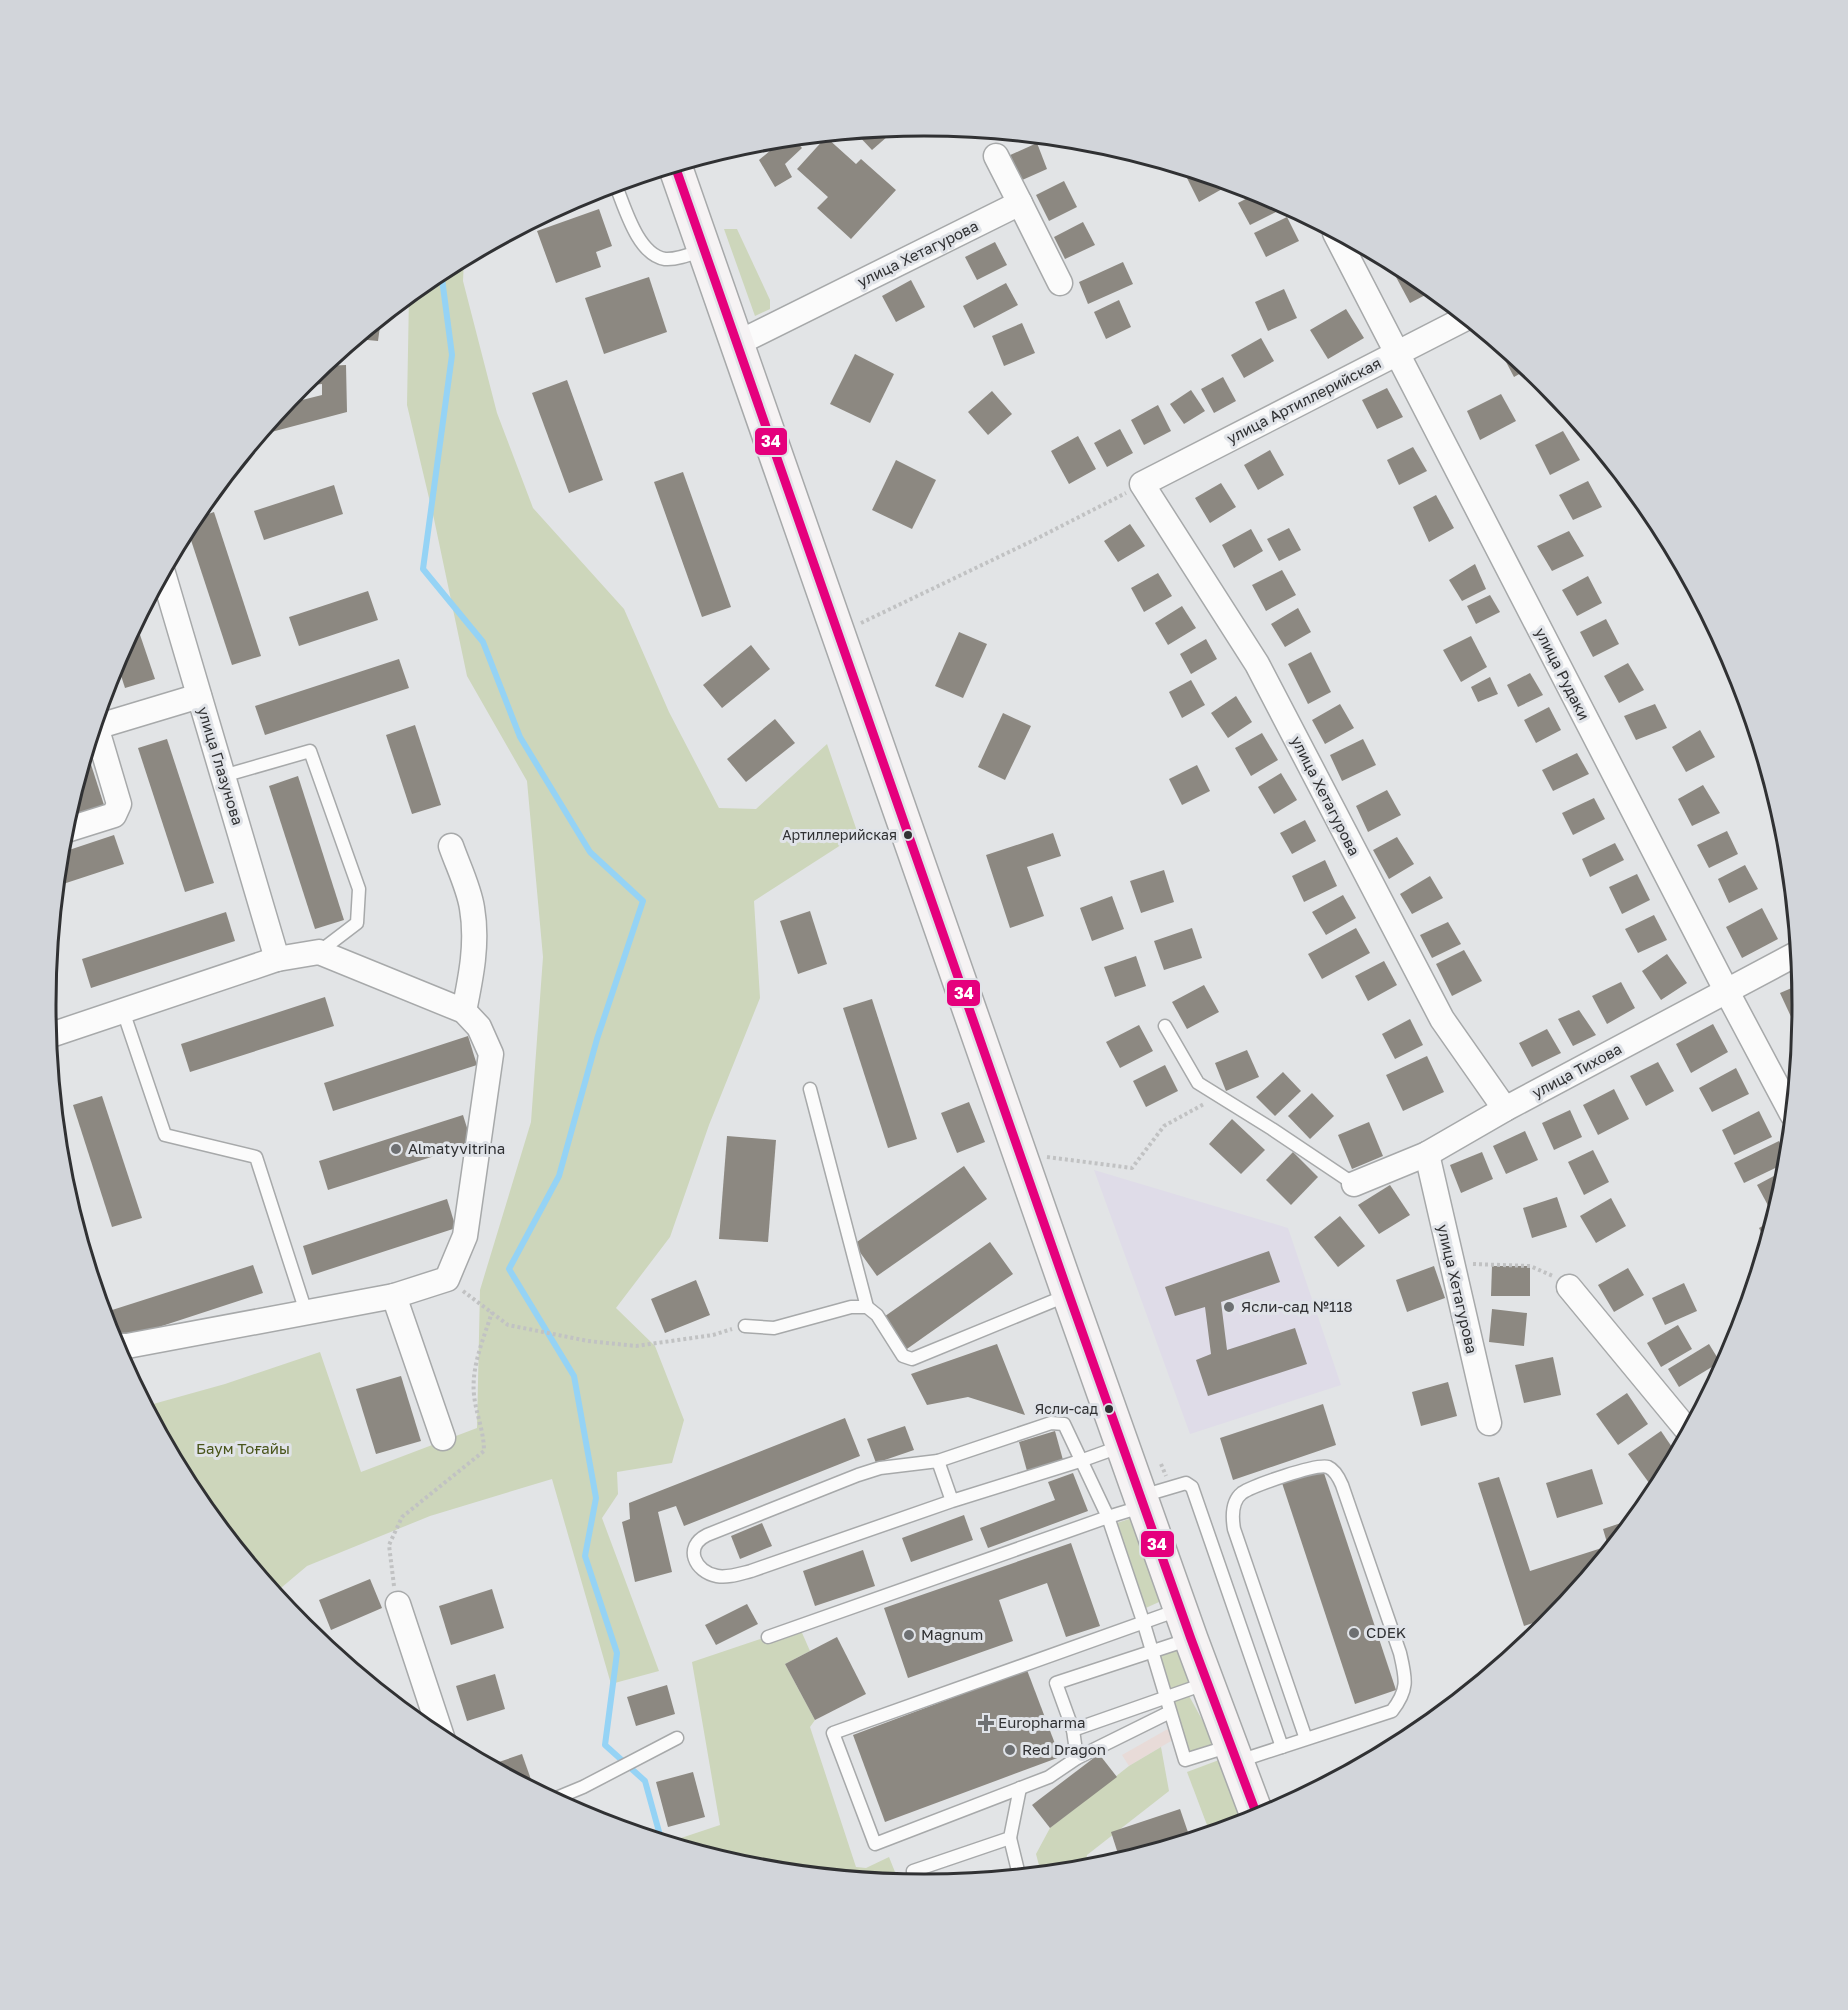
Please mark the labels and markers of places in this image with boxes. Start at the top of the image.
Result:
place label: Артиллерийская [782,826,897,843]
marker: Артиллерийская [902,829,914,841]
place label: Almatyvitrina [408,1139,505,1157]
marker: Almatyvitrina [389,1142,403,1156]
place label: Ясли-сад №118 [1241,1297,1353,1315]
marker: Ясли-сад №118 [1222,1300,1236,1314]
place label: Ясли-сад [1035,1400,1099,1417]
marker: Ясли-сад [1103,1403,1115,1415]
place label: CDEK [1366,1623,1406,1641]
place label: Magnum [921,1625,983,1643]
marker: CDEK [1347,1626,1361,1640]
marker: Magnum [902,1628,916,1642]
place label: Europharma [998,1713,1085,1731]
marker: Europharma [979,1716,993,1730]
place label: Red Dragon [1022,1740,1106,1758]
marker: Red Dragon [1003,1743,1017,1757]

